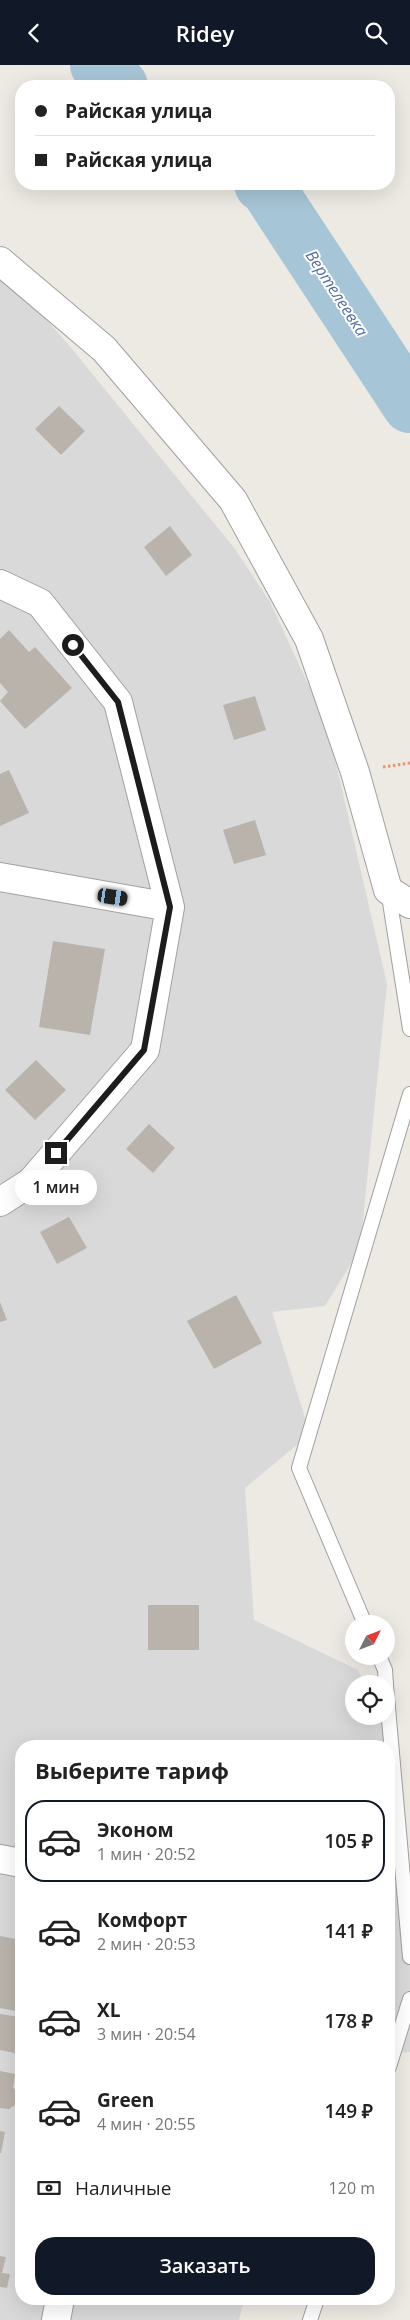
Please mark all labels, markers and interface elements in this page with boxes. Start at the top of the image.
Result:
text: Ridey [176,18,234,48]
icon: back [20,19,48,47]
icon: search [362,19,390,47]
text: Райская улица [65,98,213,124]
text: Райская улица [65,147,213,173]
water label: Вертелеевка [301,246,373,340]
route start [62,634,84,656]
car [97,887,128,907]
route end [45,1142,67,1164]
callout: 1 мин [15,1171,97,1205]
text: 1 мин [32,1176,80,1198]
north arrow [345,1615,395,1665]
map controls [345,1615,395,1725]
button: locate [345,1675,395,1725]
text: Выберите тариф [35,1755,229,1785]
text: Эконом [97,1817,174,1843]
icon: car [37,1819,82,1864]
text: 105 ₽ [324,1828,373,1854]
text: 1 мин · 20:52 [97,1843,196,1865]
text: Комфорт [97,1907,187,1933]
icon: car [37,1909,82,1954]
text: 141 ₽ [324,1918,373,1944]
text: 2 мин · 20:53 [97,1933,196,1955]
text: XL [97,1997,120,2023]
icon: car [37,1999,82,2044]
text: 178 ₽ [324,2008,373,2034]
text: 3 мин · 20:54 [97,2023,196,2045]
text: Green [97,2087,154,2113]
icon: car [37,2089,82,2134]
text: 149 ₽ [324,2098,373,2124]
text: 4 мин · 20:55 [97,2113,196,2135]
icon: cash [35,2174,63,2202]
text: Наличные [75,2175,171,2201]
text: 120 m [329,2177,375,2199]
button: Заказать [35,2237,375,2295]

